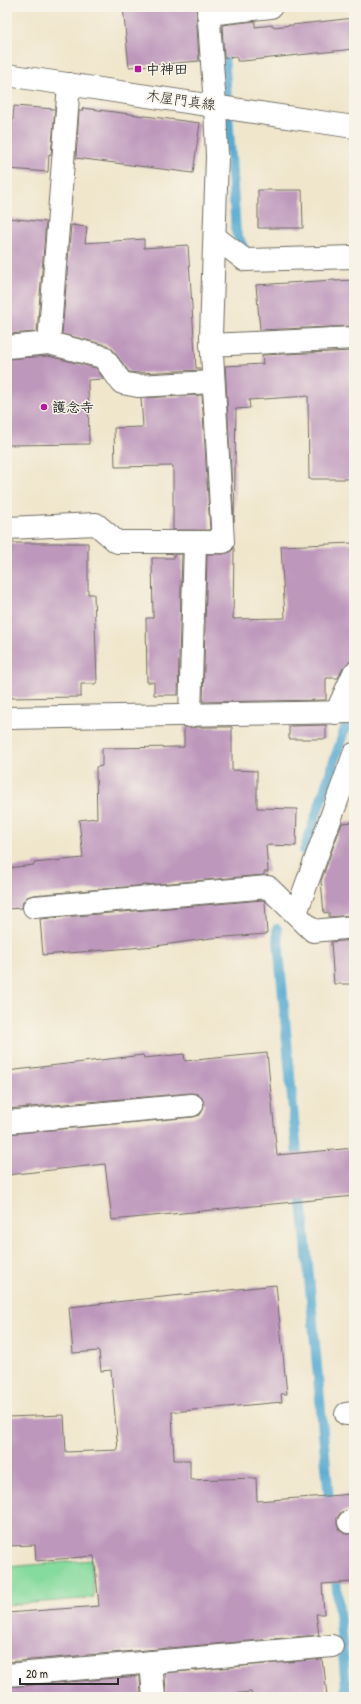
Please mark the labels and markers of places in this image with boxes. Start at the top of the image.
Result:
place label: 中神田 [146,59,188,78]
marker: 中神田 [133,64,143,74]
place label: 護念寺 [52,397,94,416]
marker: 護念寺 [39,402,49,412]

